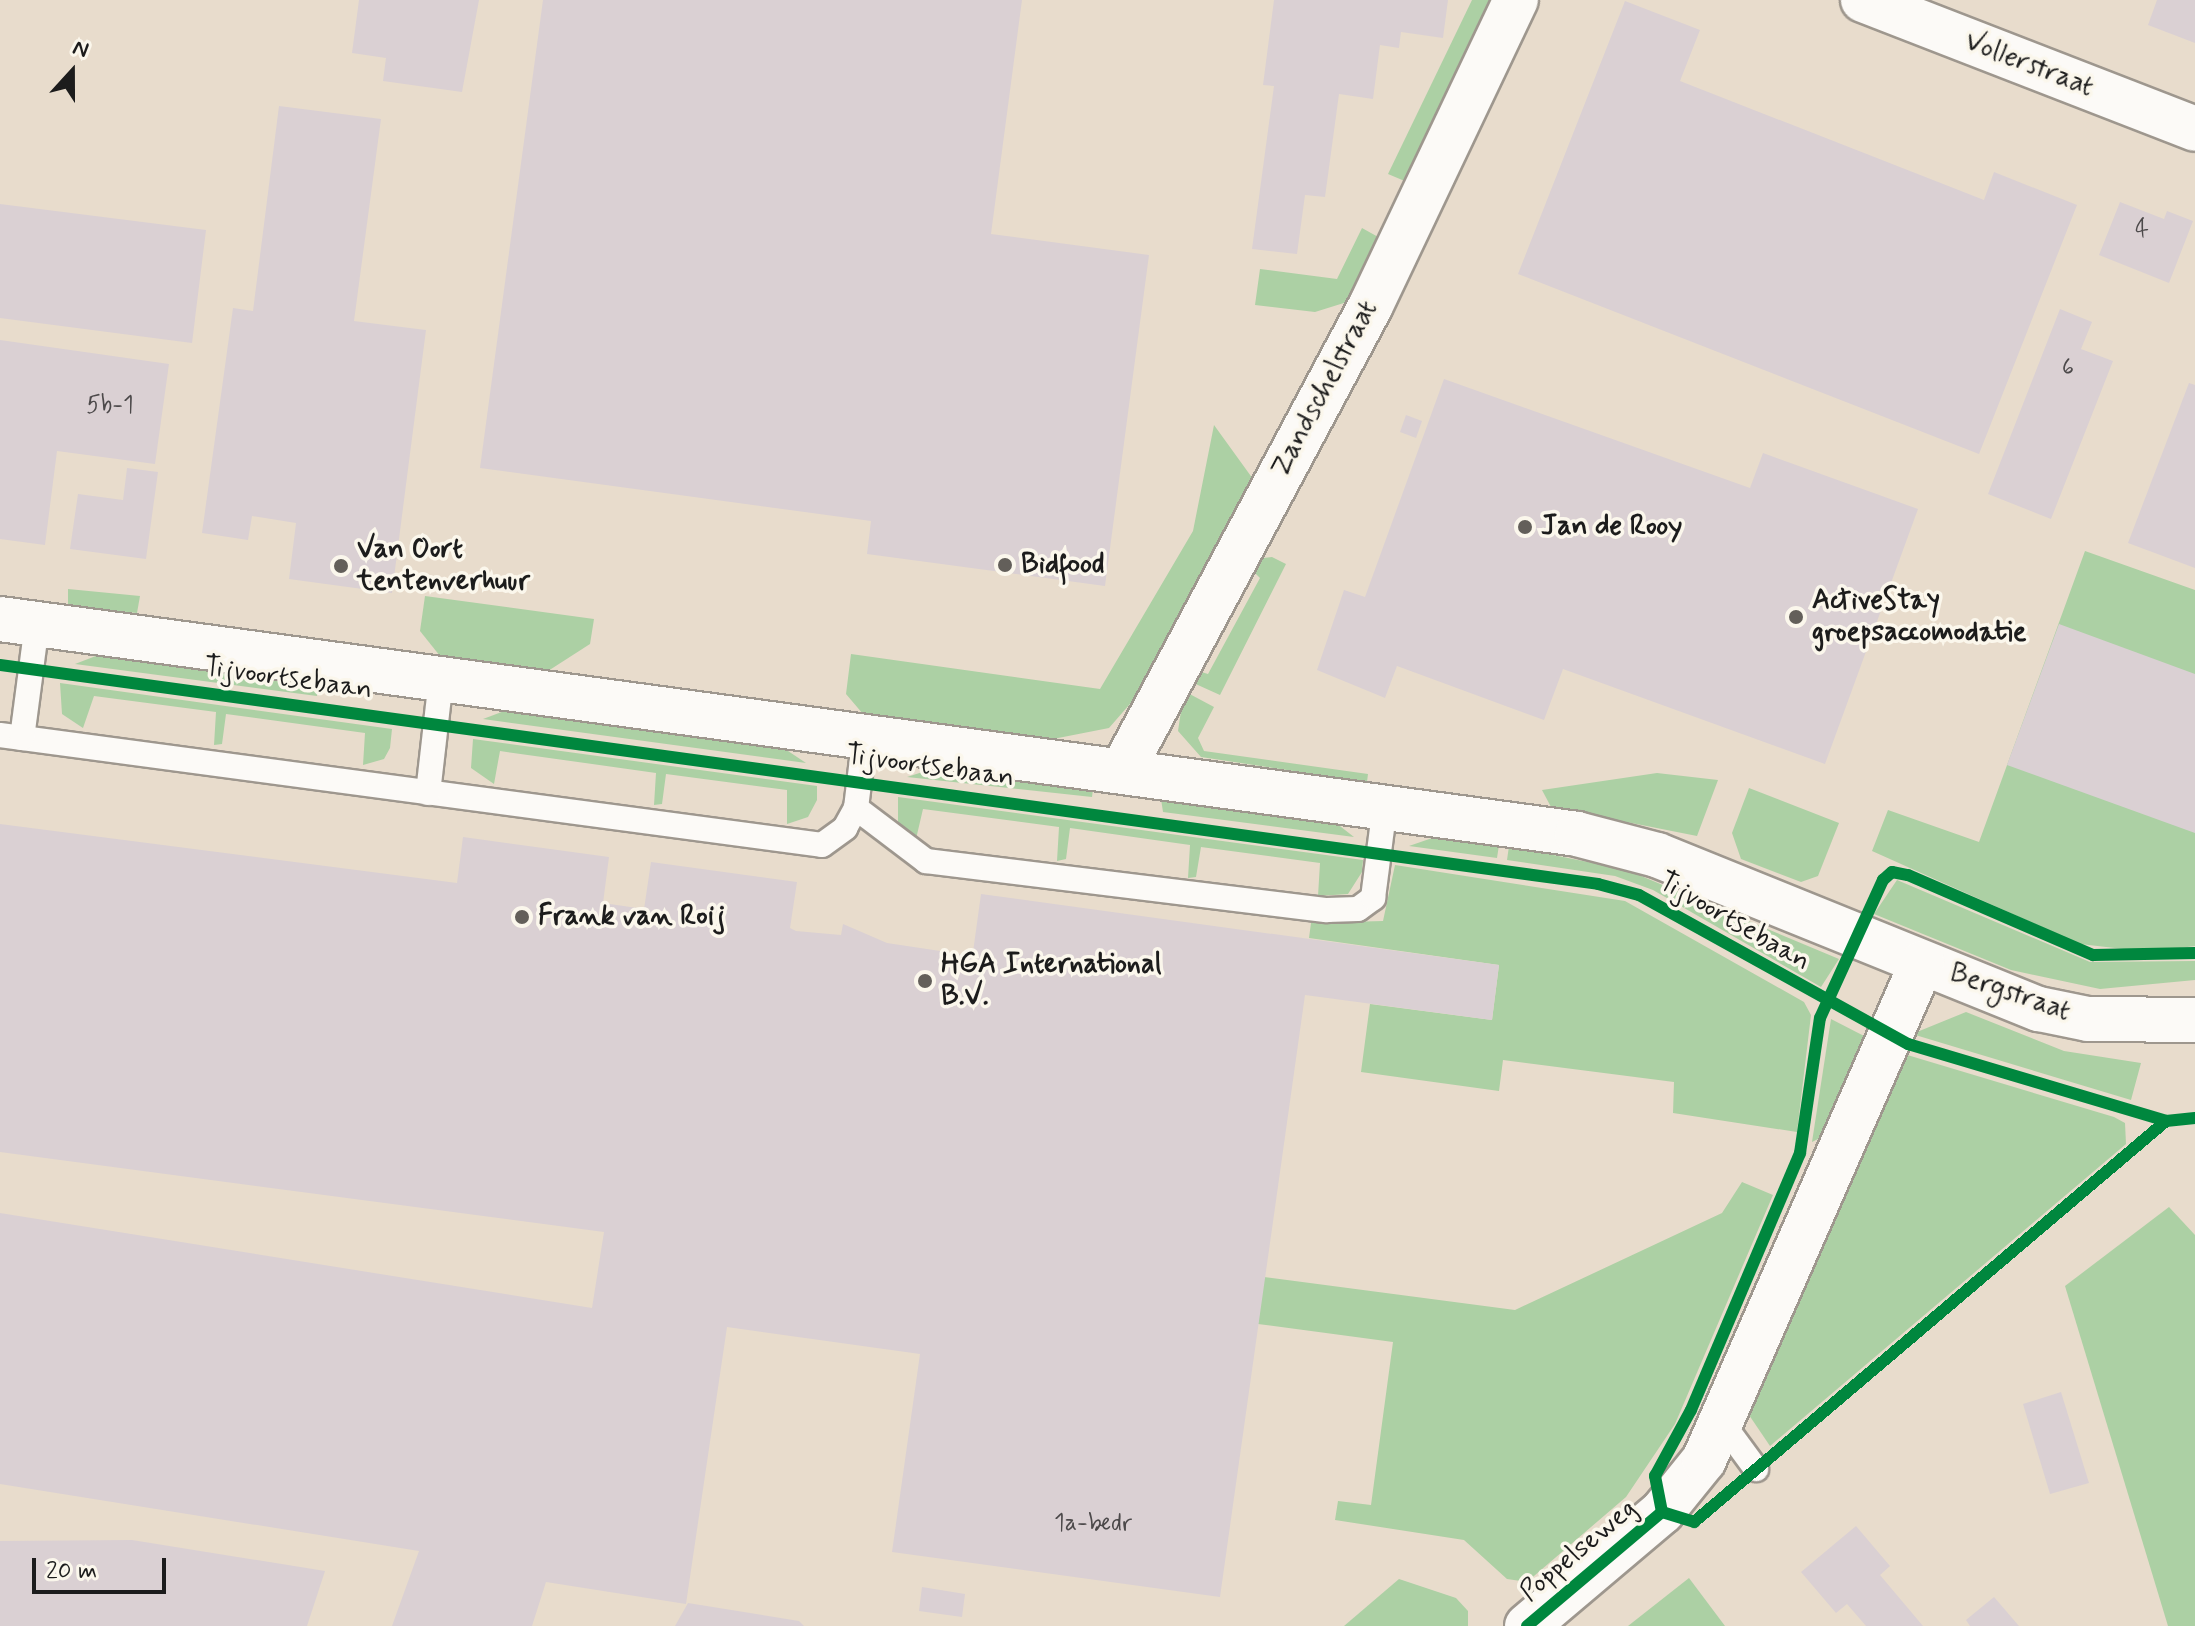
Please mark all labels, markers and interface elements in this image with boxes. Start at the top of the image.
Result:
street label: Vollerstraat [1960,25,2098,105]
north arrow [32,32,112,112]
text: N [69,34,92,65]
house number: 4 [2135,216,2149,244]
street label: Zandschelstraat [1264,295,1386,483]
house number: 6 [2062,354,2074,382]
house number: 5b-1 [86,392,134,420]
place label: Jan de Rooy [1541,510,1682,544]
marker: Jan de Rooy [1516,518,1534,536]
place label: Van Oort tentenverhuur [357,533,530,599]
place label: Bidfood [1021,548,1105,582]
marker: Bidfood [996,556,1014,574]
marker: Van Oort tentenverhuur [332,557,350,575]
place label: ActiveStay groepsaccomodatie [1812,584,2026,650]
marker: ActiveStay groepsaccomodatie [1787,608,1805,626]
street label: Tijvoortsebaan [202,651,374,707]
street label: Tijvoortsebaan [844,739,1016,795]
street label: Tijvoortsebaan [1652,865,1816,979]
place label: Frank van Roij [538,900,719,934]
marker: Frank van Roij [513,908,531,926]
place label: HGA International B.V. [941,948,1162,1014]
street label: Bergstraat [1945,957,2075,1029]
marker: HGA International B.V. [916,972,934,990]
street label: Poppelseweg [1514,1493,1644,1609]
house number: 1a-bedr [1054,1510,1132,1538]
scale bar [36,1542,170,1592]
text: 20 m [46,1556,97,1587]

